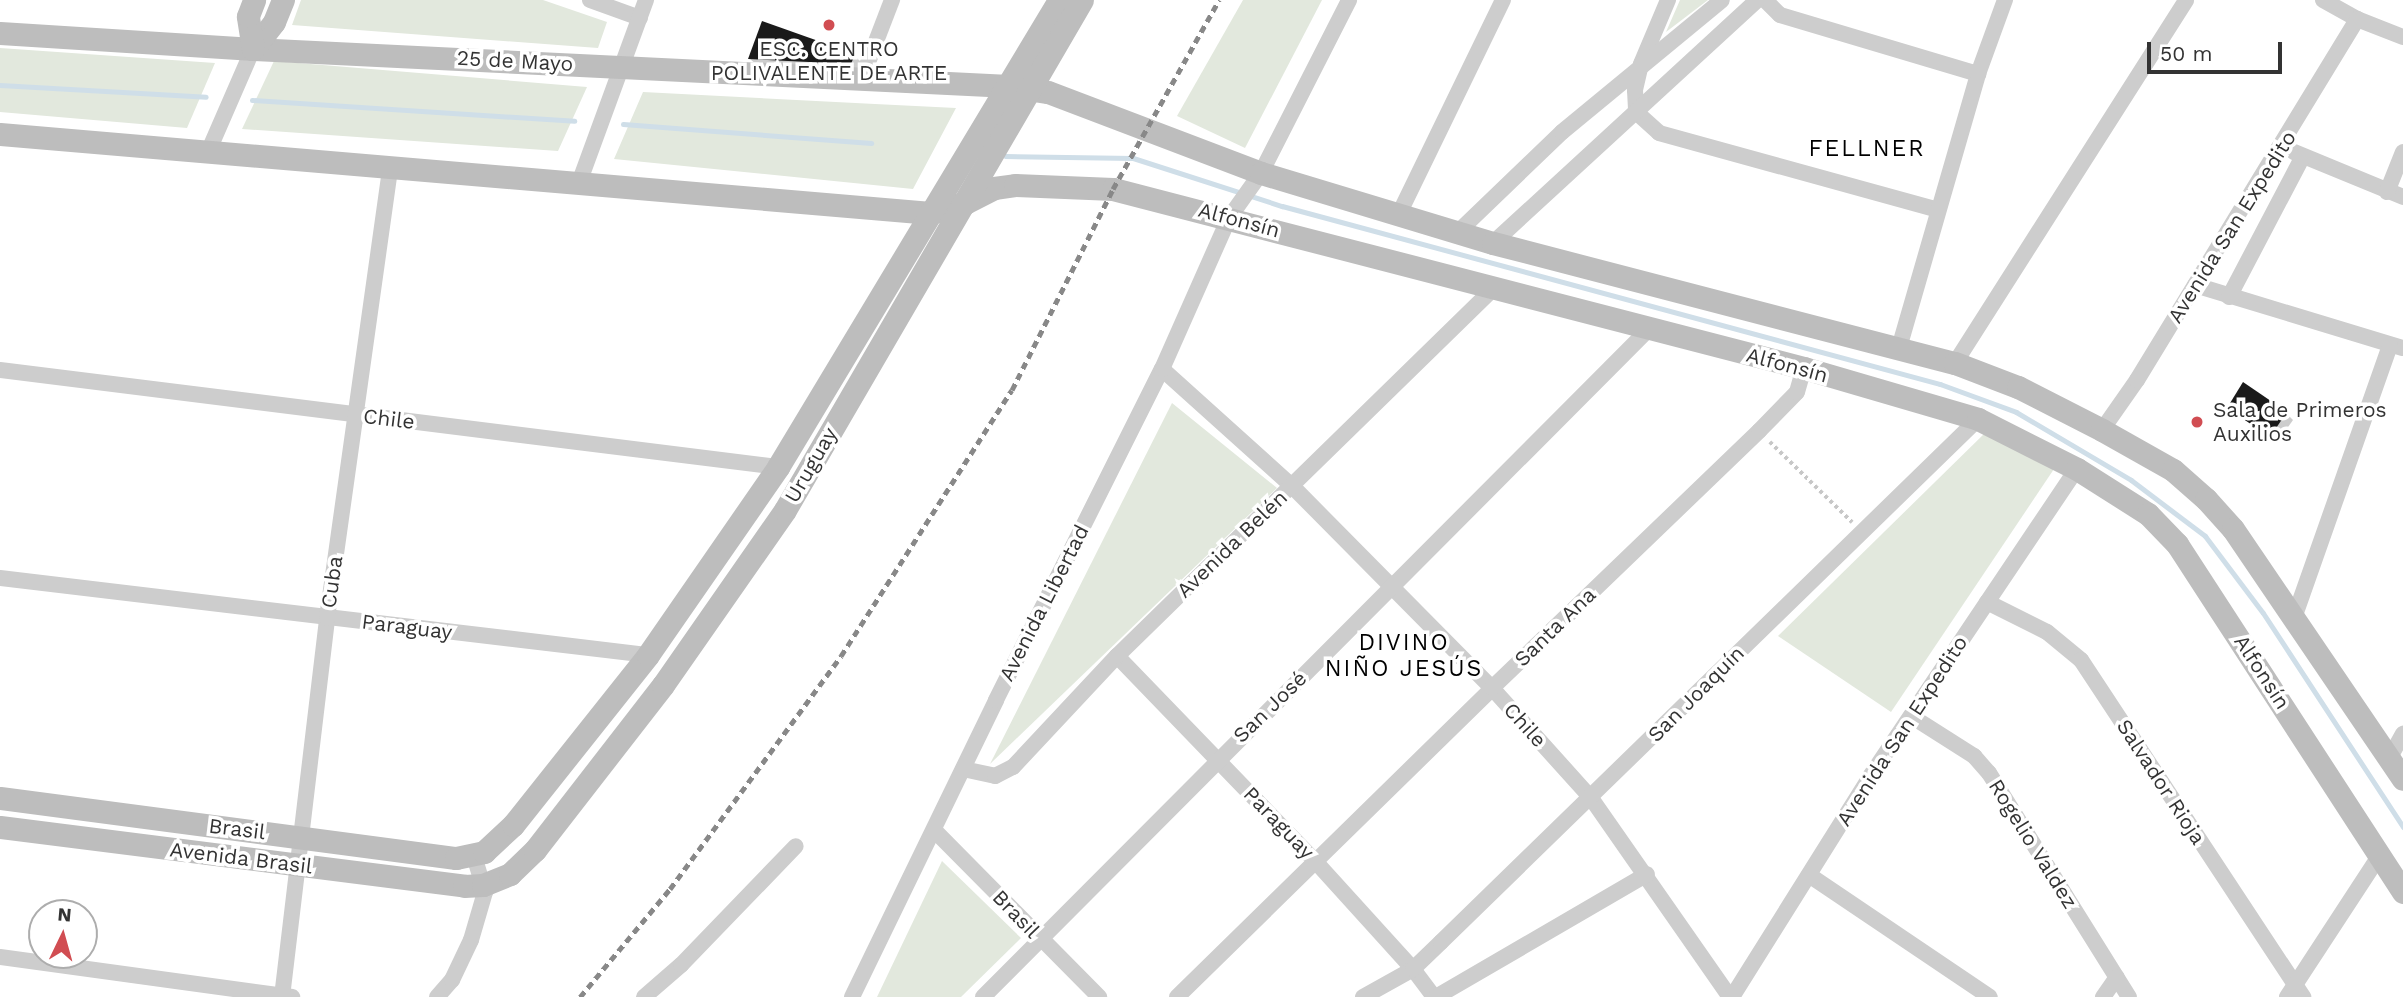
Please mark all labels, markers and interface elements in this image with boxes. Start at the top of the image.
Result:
marker: ESC. CENTRO POLIVALENTE DE ARTE [821,17,837,33]
scale bar [2151,28,2286,72]
place label: ESC. CENTRO POLIVALENTE DE ARTE [710,36,948,86]
text: 50 m [2160,41,2212,66]
street label: 25 de Mayo [456,45,574,77]
street label: Avenida San Expedito [2162,126,2302,328]
district label: FELLNER [1809,135,1925,163]
street label: Alfonsín [1195,197,1283,243]
street label: Alfonsín [1743,342,1831,388]
place label: Sala de Primeros Auxilios [2213,397,2387,447]
street label: Chile [362,403,416,435]
marker: Sala de Primeros Auxilios [2187,412,2207,432]
street label: Uruguay [779,423,843,507]
street label: Avenida Belén [1171,485,1293,603]
street label: Avenida Libertad [994,521,1094,685]
street label: Cuba [316,554,348,610]
street label: Santa Ana [1509,582,1601,672]
street label: Paraguay [360,609,454,645]
district label: DIVINO NIÑO JESÚS [1326,629,1482,683]
street label: Alfonsín [2229,630,2295,714]
street label: Avenida San Expedito [1831,631,1973,831]
street label: San Joaquín [1642,640,1750,748]
street label: San José [1228,666,1312,748]
street label: Chile [1498,697,1552,753]
street label: Salvador Rioja [2111,714,2211,850]
street label: Rogelio Valdez [1983,774,2083,914]
street label: Paraguay [1238,781,1320,865]
street label: Brasil [207,813,267,845]
street label: Avenida Brasil [168,837,314,879]
street label: Brasil [987,885,1045,943]
north arrow [28,899,98,969]
text: N [57,903,73,927]

